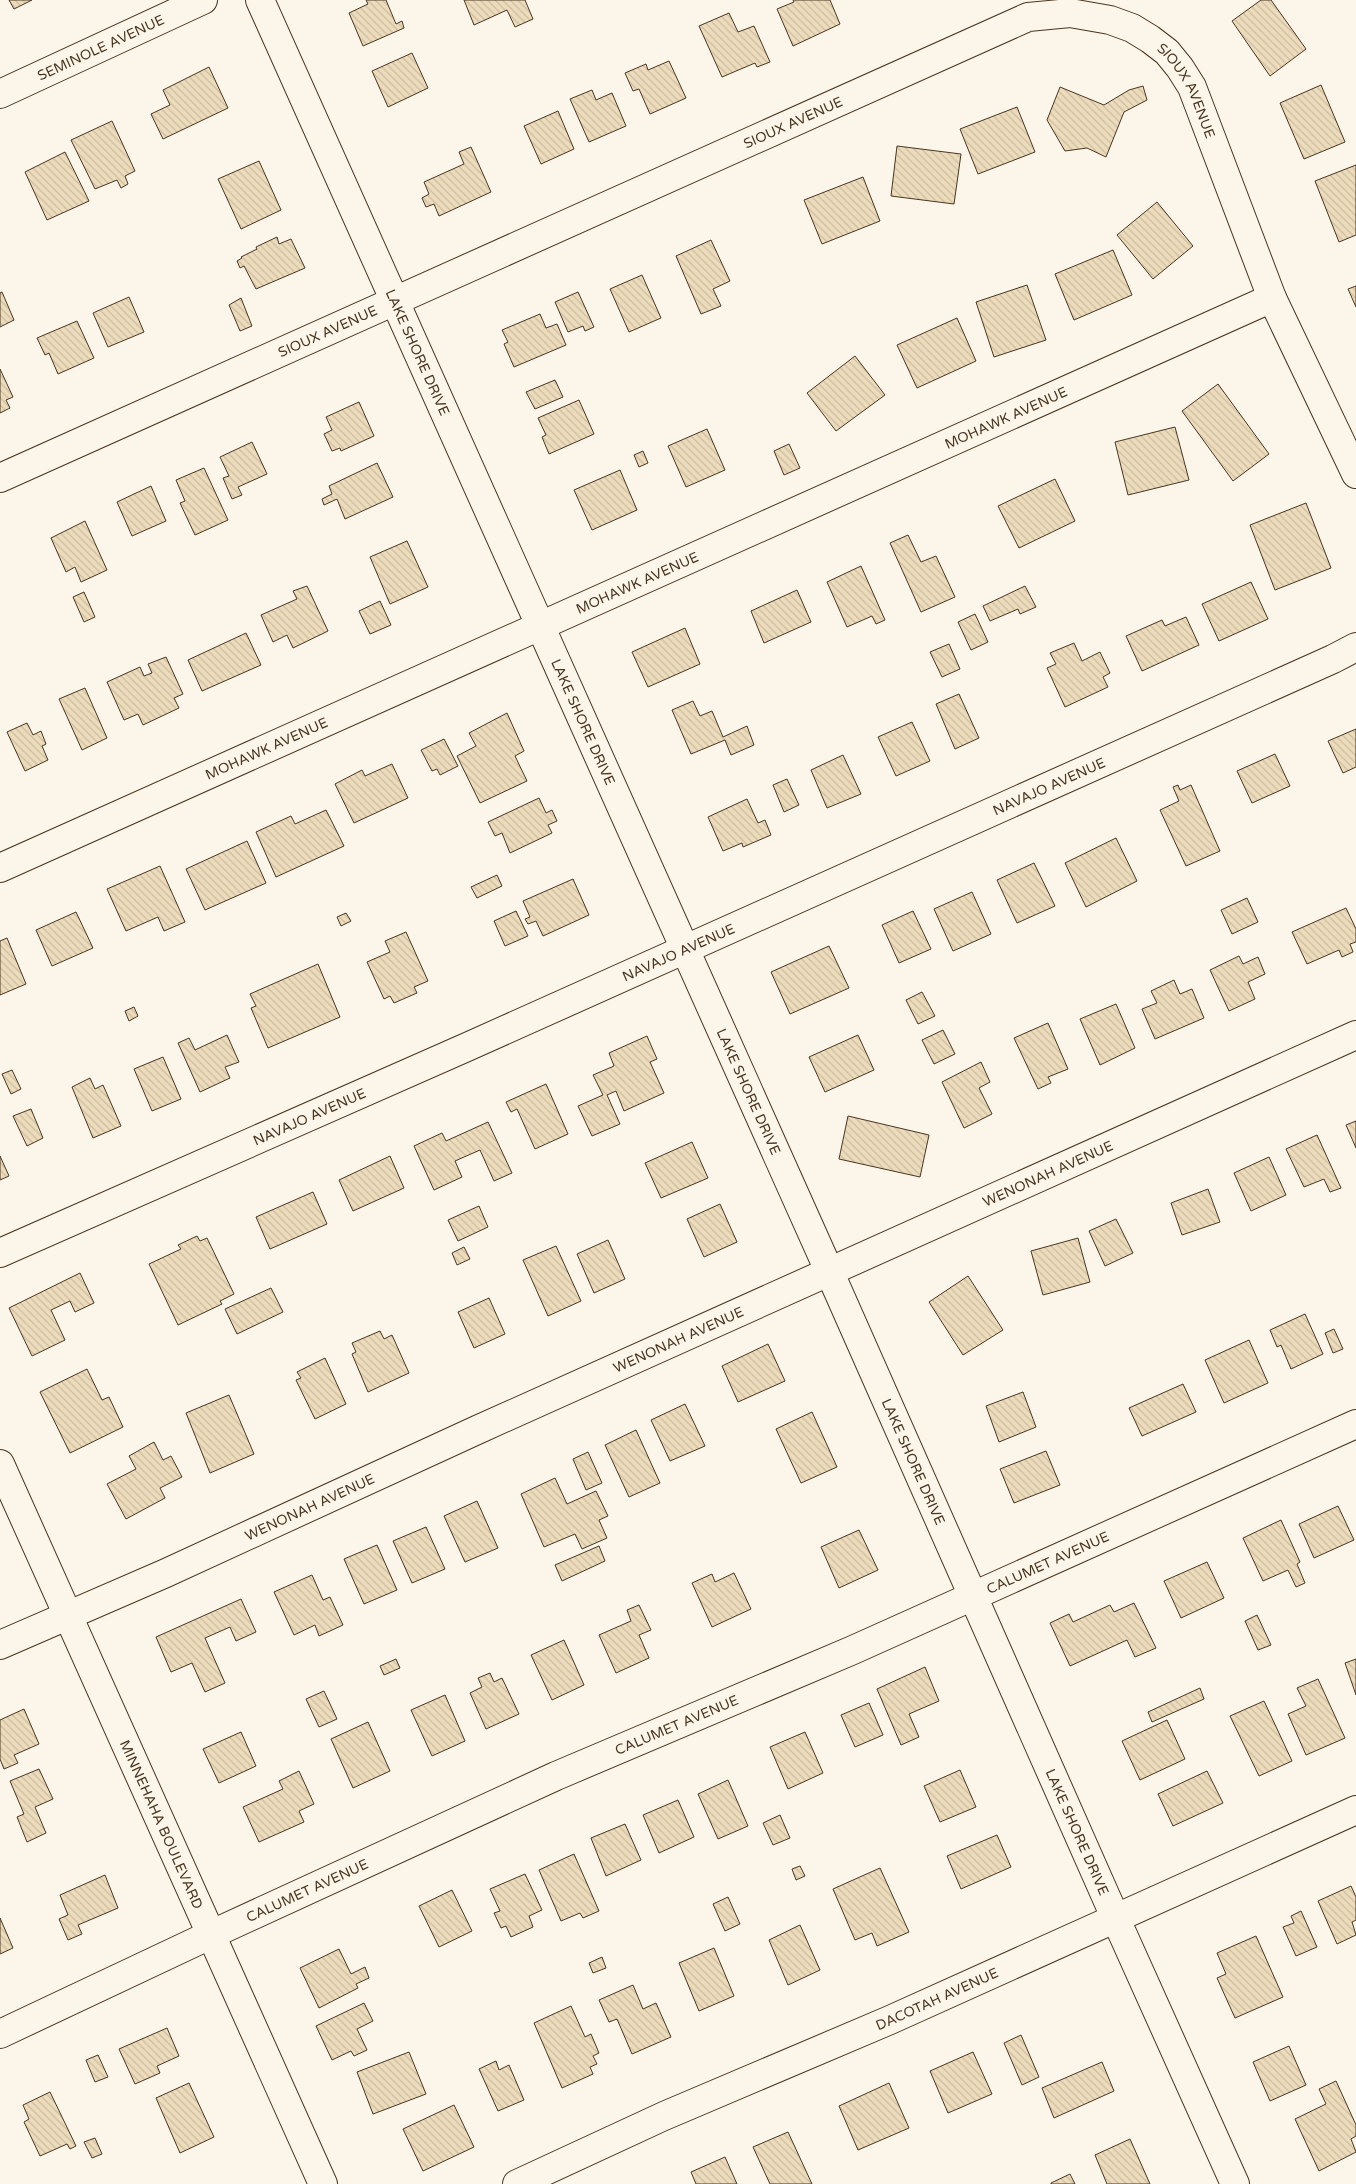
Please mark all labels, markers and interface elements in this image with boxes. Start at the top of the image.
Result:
street label: SEMINOLE AVENUE [35,11,167,84]
street label: SIOUX AVENUE [1154,39,1219,141]
street label: SIOUX AVENUE [741,93,845,152]
street label: LAKE SHORE DRIVE [382,287,453,418]
street label: SIOUX AVENUE [275,301,380,361]
street label: MOHAWK AVENUE [942,383,1070,453]
street label: MOHAWK AVENUE [573,548,701,617]
street label: LAKE SHORE DRIVE [548,656,619,788]
street label: MOHAWK AVENUE [203,714,330,783]
street label: NAVAJO AVENUE [990,754,1108,819]
street label: NAVAJO AVENUE [619,920,737,985]
street label: LAKE SHORE DRIVE [713,1026,784,1157]
street label: NAVAJO AVENUE [250,1084,368,1149]
street label: WENONAH AVENUE [980,1137,1116,1210]
street label: WENONAH AVENUE [611,1303,746,1376]
street label: LAKE SHORE DRIVE [878,1396,949,1527]
street label: WENONAH AVENUE [242,1470,377,1544]
street label: CALUMET AVENUE [984,1528,1112,1597]
street label: CALUMET AVENUE [612,1691,741,1759]
street label: MINNEHAHA BOULEVARD [116,1737,207,1912]
street label: LAKE SHORE DRIVE [1042,1766,1113,1898]
street label: CALUMET AVENUE [243,1855,371,1926]
street label: DACOTAH AVENUE [873,1964,1001,2034]

